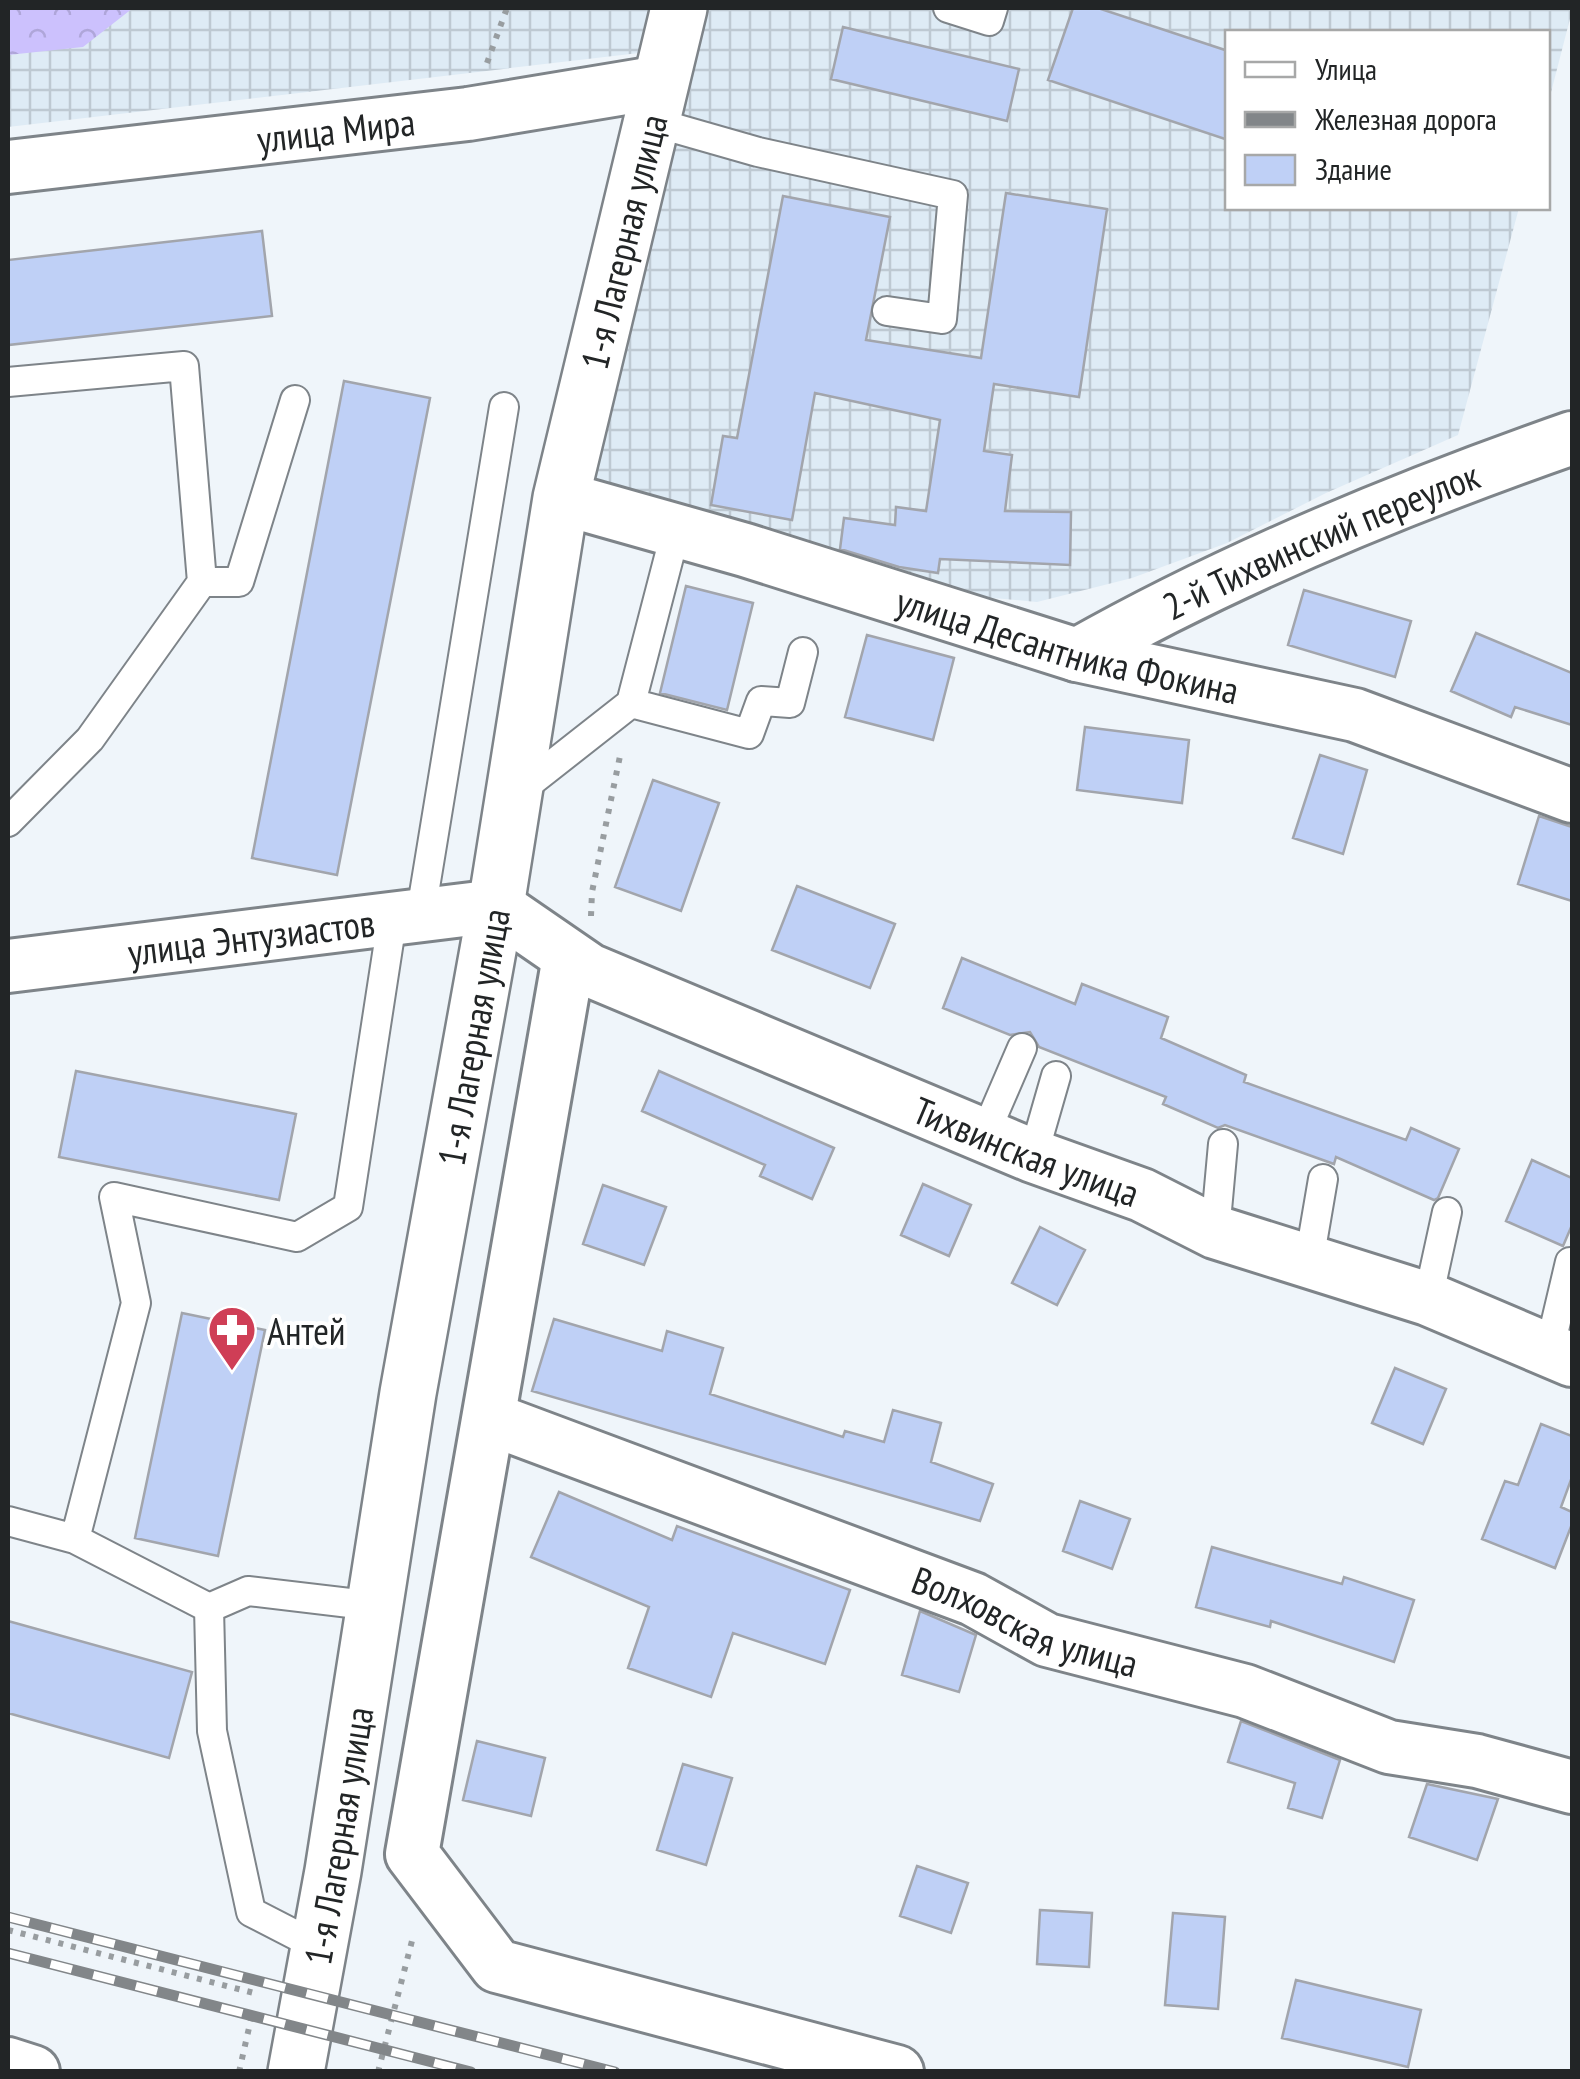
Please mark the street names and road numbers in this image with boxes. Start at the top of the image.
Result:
street label: улица Мира [254,96,417,163]
street label: 1-я Лагерная улица [568,109,677,374]
street label: 2-й Тихвинский переулок [1154,449,1486,630]
street label: улица Десантника Фокина [891,575,1243,714]
street label: улица Энтузиастов [125,897,377,976]
street label: 1-я Лагерная улица [425,904,520,1170]
street label: Тихвинская улица [906,1084,1146,1217]
street label: Волховская улица [906,1554,1143,1687]
street label: 1-я Лагерная улица [292,1703,383,1969]

